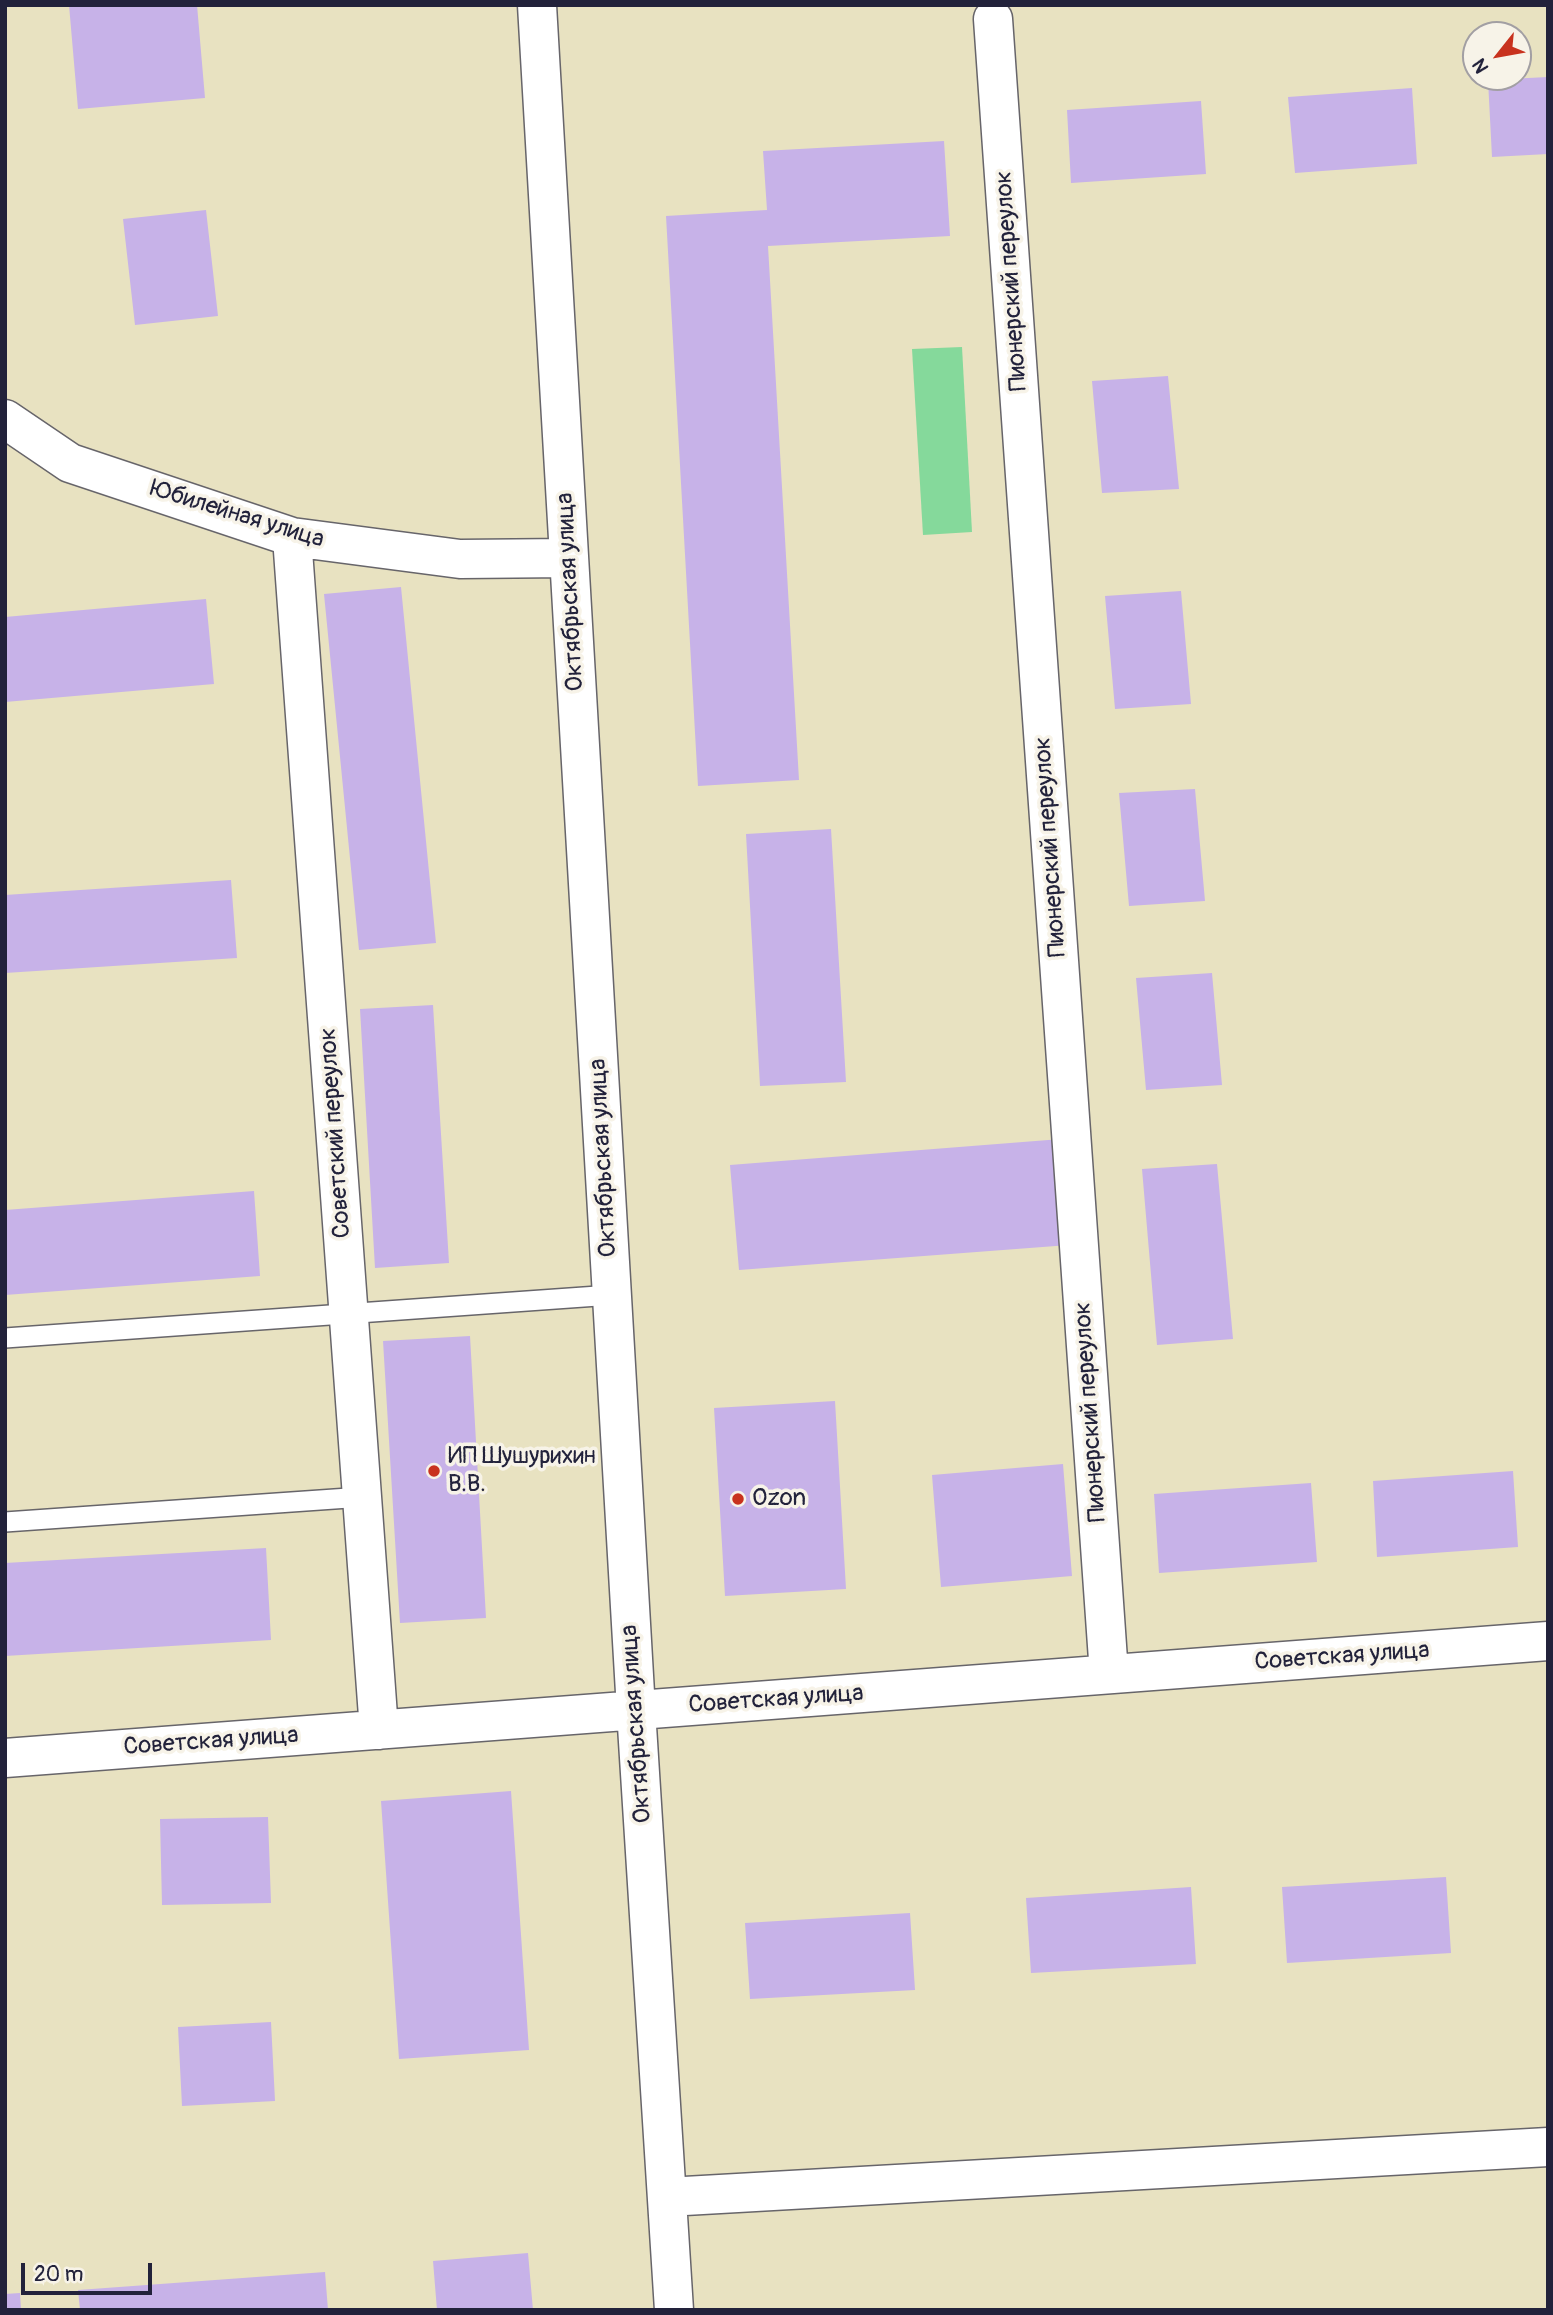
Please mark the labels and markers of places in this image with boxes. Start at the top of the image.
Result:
place label: ИП Шушурихин В.В. [448,1443,596,1499]
marker: ИП Шушурихин В.В. [426,1463,442,1479]
place label: Ozon [752,1485,806,1513]
marker: Ozon [730,1491,746,1507]

